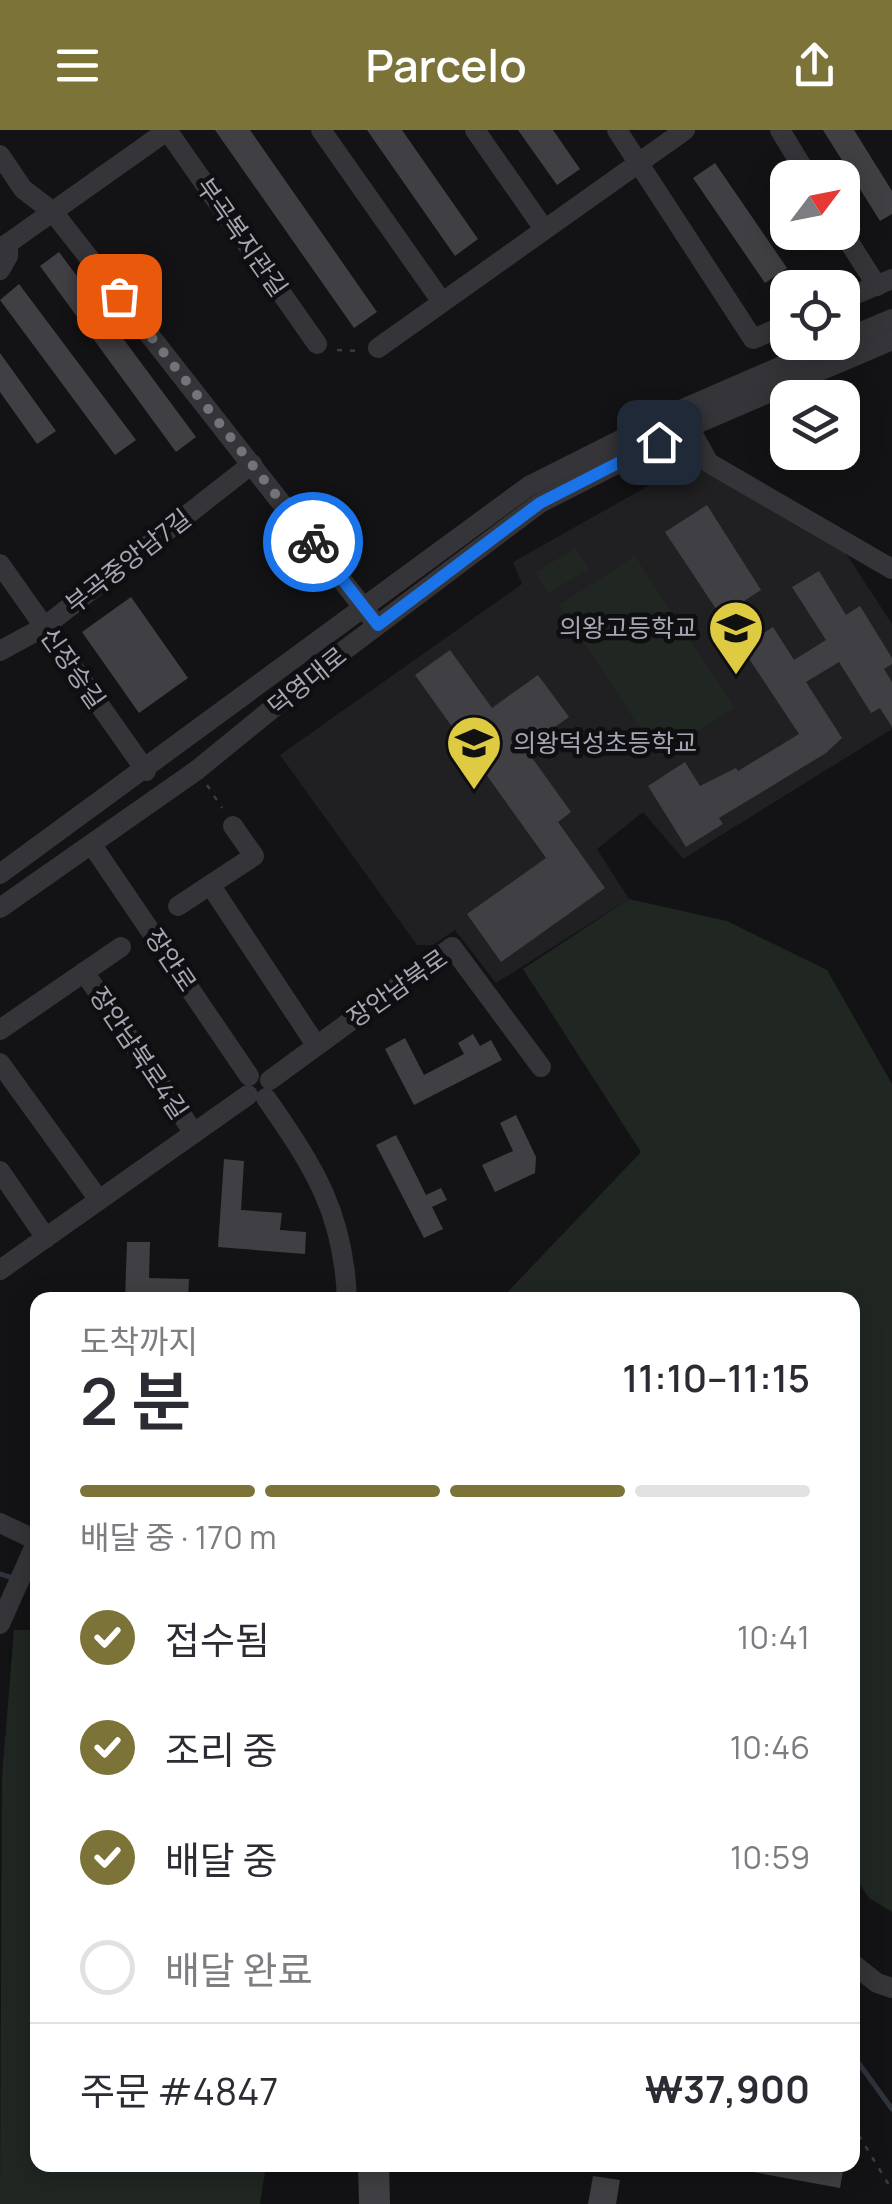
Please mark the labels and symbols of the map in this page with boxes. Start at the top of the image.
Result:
north arrow [770,160,860,250]
street label: 부곡복지관길 [188,170,296,303]
pin [77,254,162,339]
pin [617,400,702,485]
courier [263,492,363,592]
street label: 부곡중앙남7길 [58,500,198,621]
school or university icon: 의왕고등학교 [706,598,766,677]
place label: 의왕고등학교 [559,610,697,645]
street label: 신장승길 [33,620,114,715]
street label: 덕영대로 [260,638,353,723]
school or university icon: 의왕덕성초등학교 [444,713,504,792]
place label: 의왕덕성초등학교 [513,725,697,760]
street label: 장안로 [138,921,205,998]
street label: 장안남북로 [340,940,454,1035]
street label: 장안남북로4길 [82,980,197,1126]

